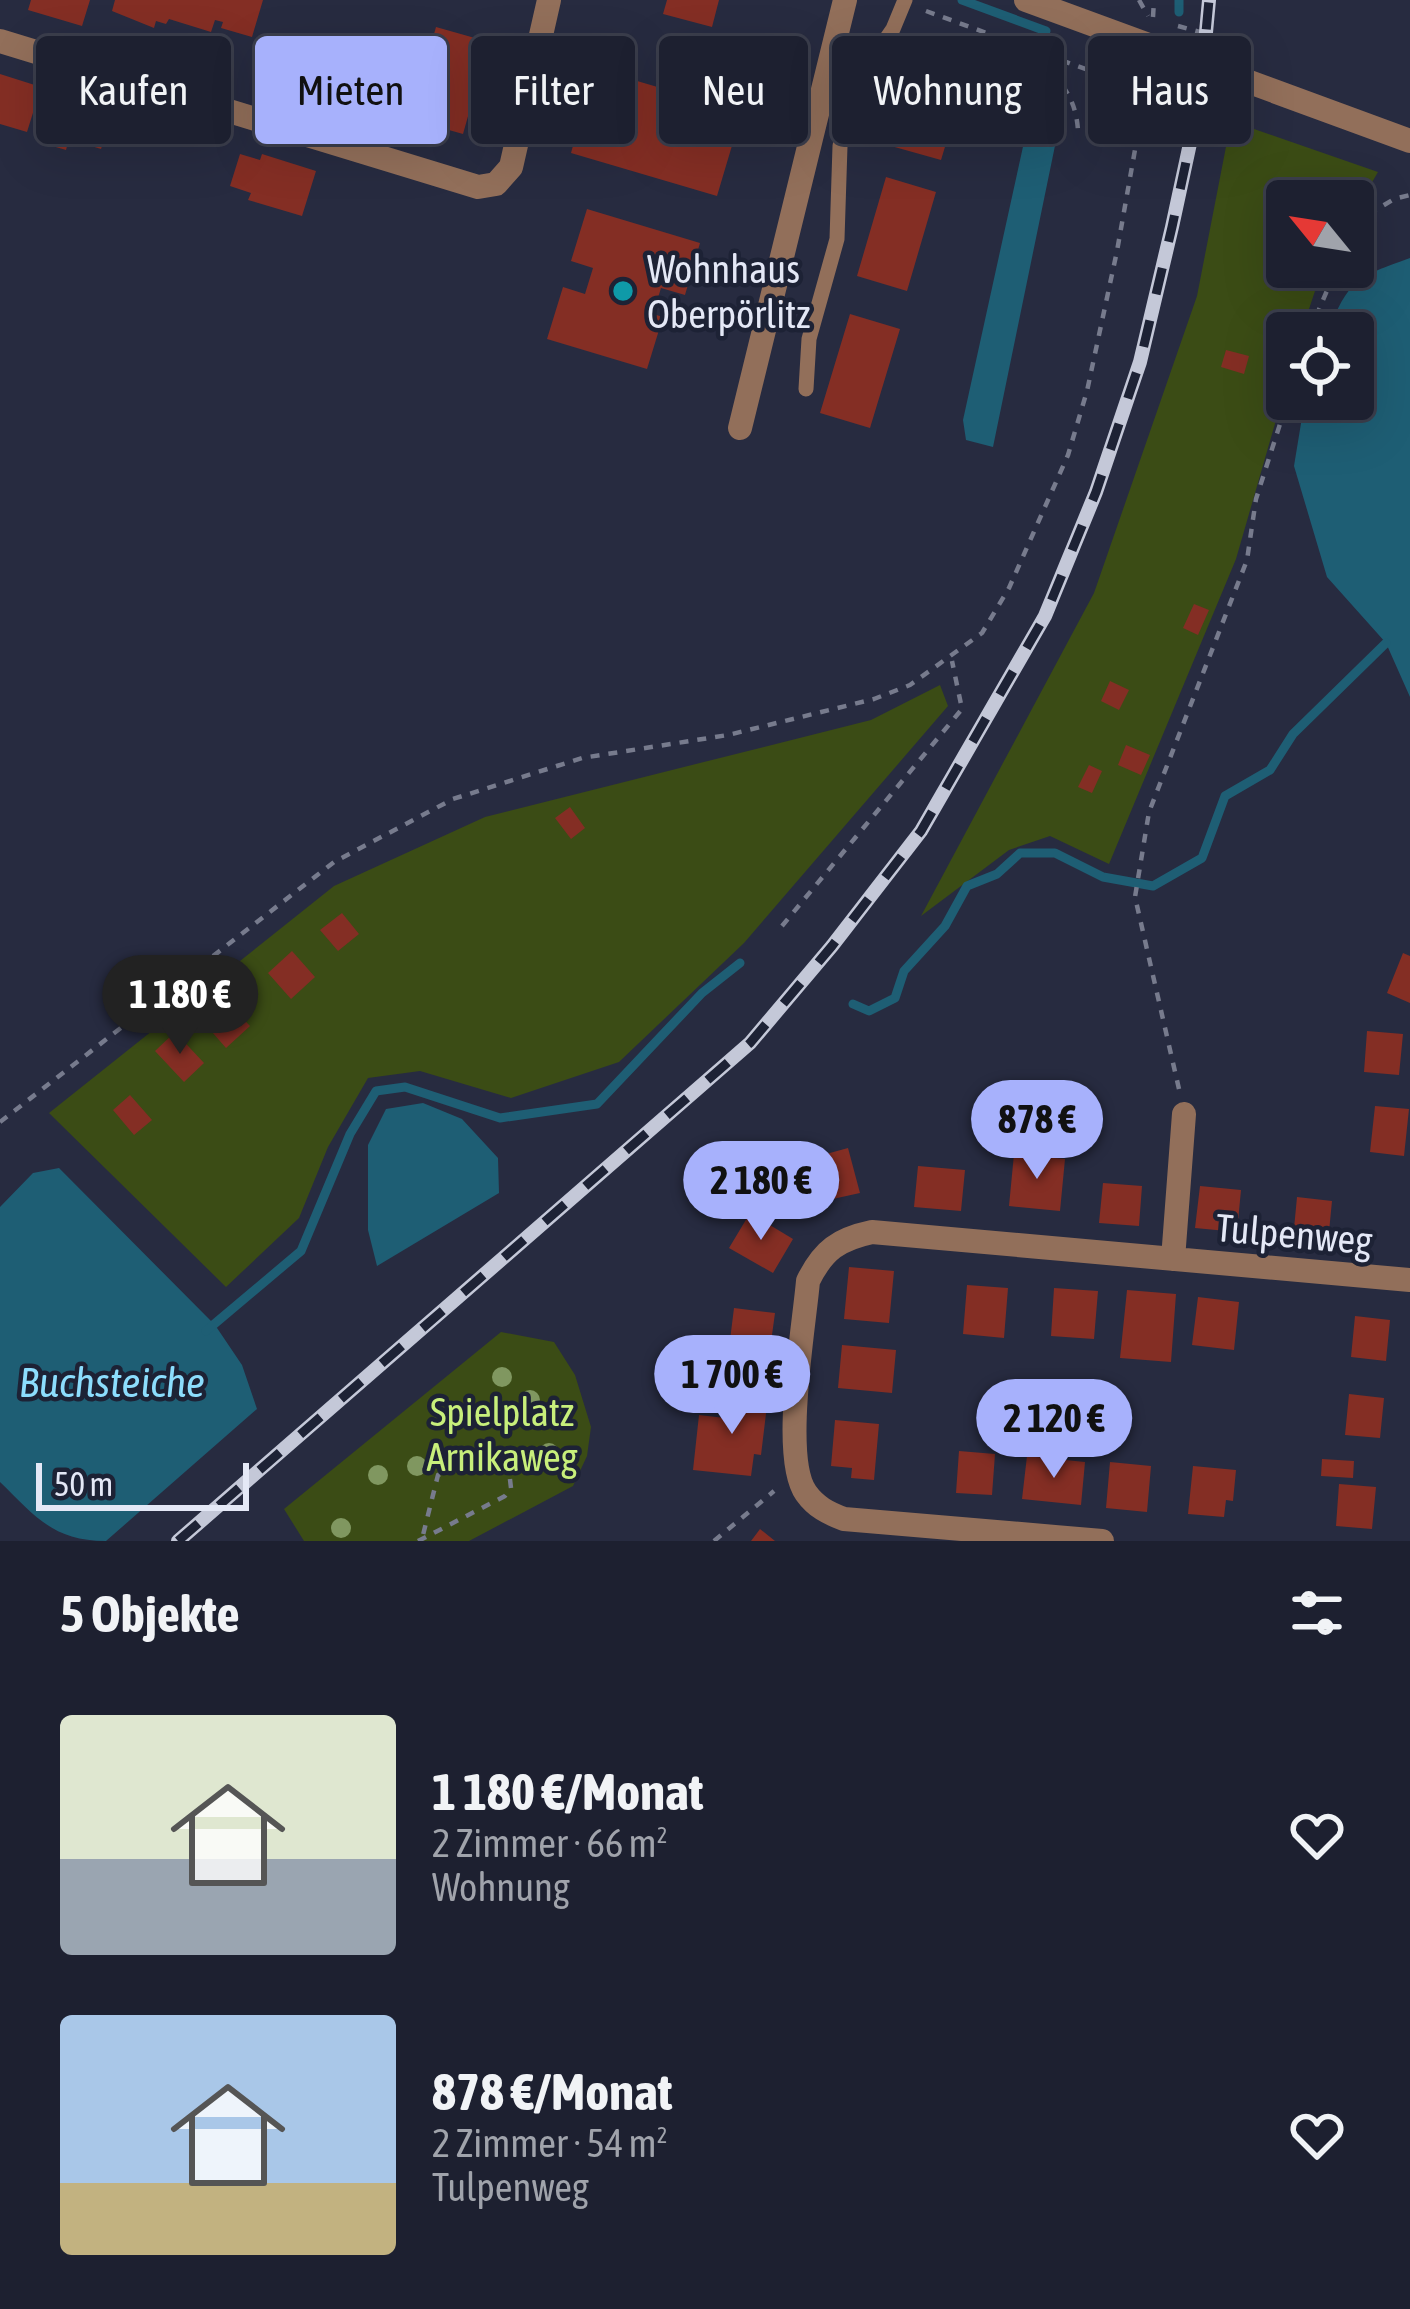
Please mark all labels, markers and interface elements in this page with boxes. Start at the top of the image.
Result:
chip: Kaufen [36,36,231,144]
chip: Mieten [255,36,447,144]
chip: Filter [471,36,635,144]
chip: Neu [659,36,808,144]
chip: Wohnung [832,36,1064,144]
chip: Haus [1088,36,1251,144]
north arrow [1266,180,1374,288]
map controls [1266,180,1374,420]
place label: Wohnhaus Oberpörlitz [647,247,810,336]
marker: Wohnhaus Oberpörlitz [610,278,636,304]
button: locate [1266,312,1374,420]
pin: 1 180 € [69,955,291,1057]
text: 1 180 € [129,972,231,1016]
pin: 878 € [953,1080,1121,1182]
text: 878 € [998,1097,1076,1141]
pin: 2 180 € [650,1141,872,1243]
text: 2 180 € [710,1158,812,1202]
street label: Tulpenweg [1214,1205,1374,1263]
pin: 1 700 € [621,1335,843,1437]
text: 1 700 € [681,1352,783,1396]
water label: Buchsteiche [19,1358,205,1406]
pin: 2 120 € [943,1379,1165,1481]
park label: Spielplatz Arnikaweg [426,1390,578,1479]
text: 2 120 € [1003,1396,1105,1440]
scale bar [36,1457,249,1510]
text: 50 m [54,1465,113,1503]
icon: filters [1284,1580,1350,1646]
text: 5 Objekte [60,1584,240,1643]
text: 1 180 €/Monat [432,1762,703,1821]
icon: home [156,1763,300,1907]
icon: heart [1284,1802,1350,1868]
text: 2 Zimmer · 66 m² [432,1821,668,1865]
text: Wohnung [432,1865,570,1909]
text: 878 €/Monat [432,2062,672,2121]
icon: home [156,2063,300,2207]
icon: heart [1284,2102,1350,2168]
text: 2 Zimmer · 54 m² [432,2121,668,2165]
text: Tulpenweg [432,2165,589,2209]

